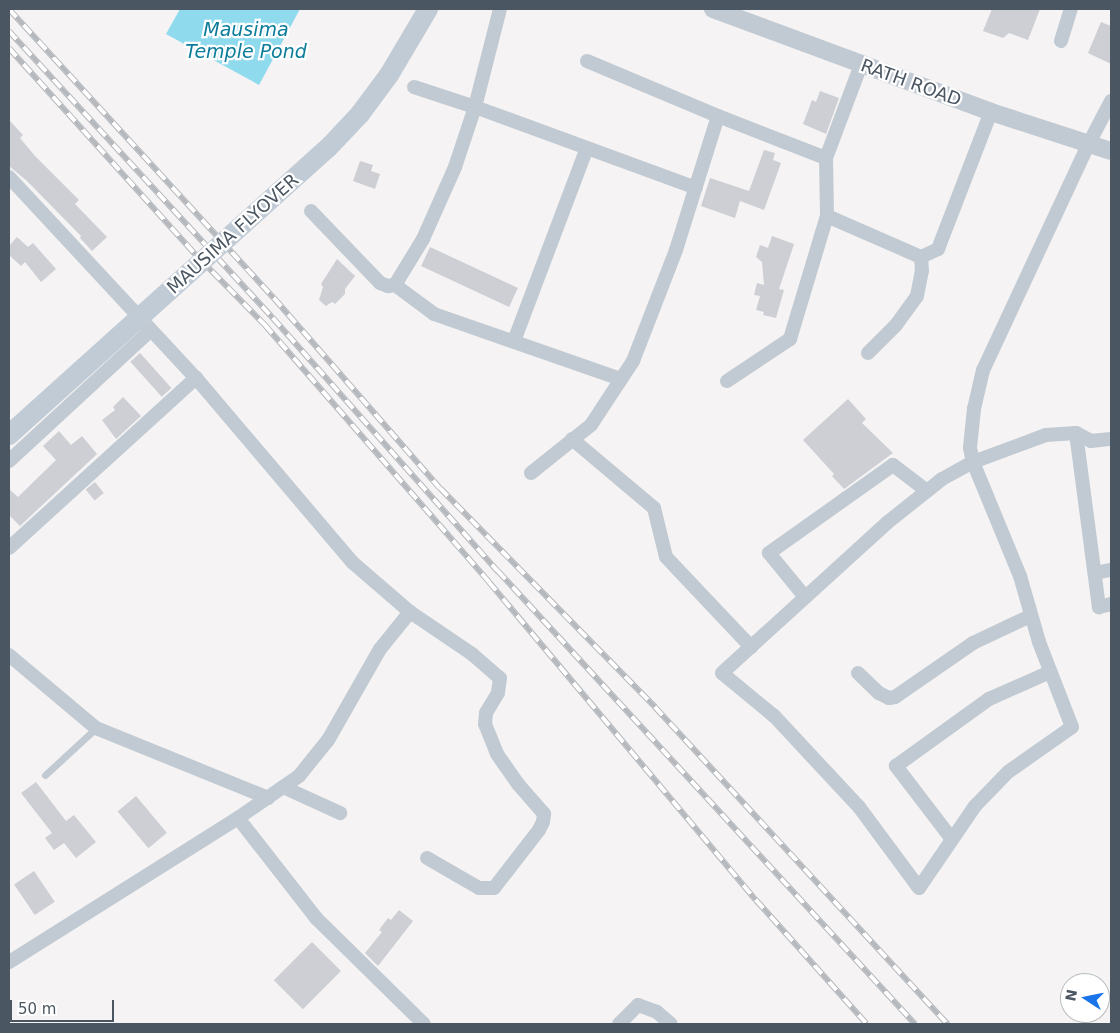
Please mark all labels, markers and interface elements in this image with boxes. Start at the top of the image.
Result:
water label: Mausima Temple Pond [185,19,307,63]
street label: RATH ROAD [858,55,964,111]
street label: MAUSIMA FLYOVER [163,169,303,299]
north arrow [1060,973,1110,1023]
text: N [1062,988,1080,1003]
scale bar [12,990,116,1022]
text: 50 m [18,1000,56,1018]

